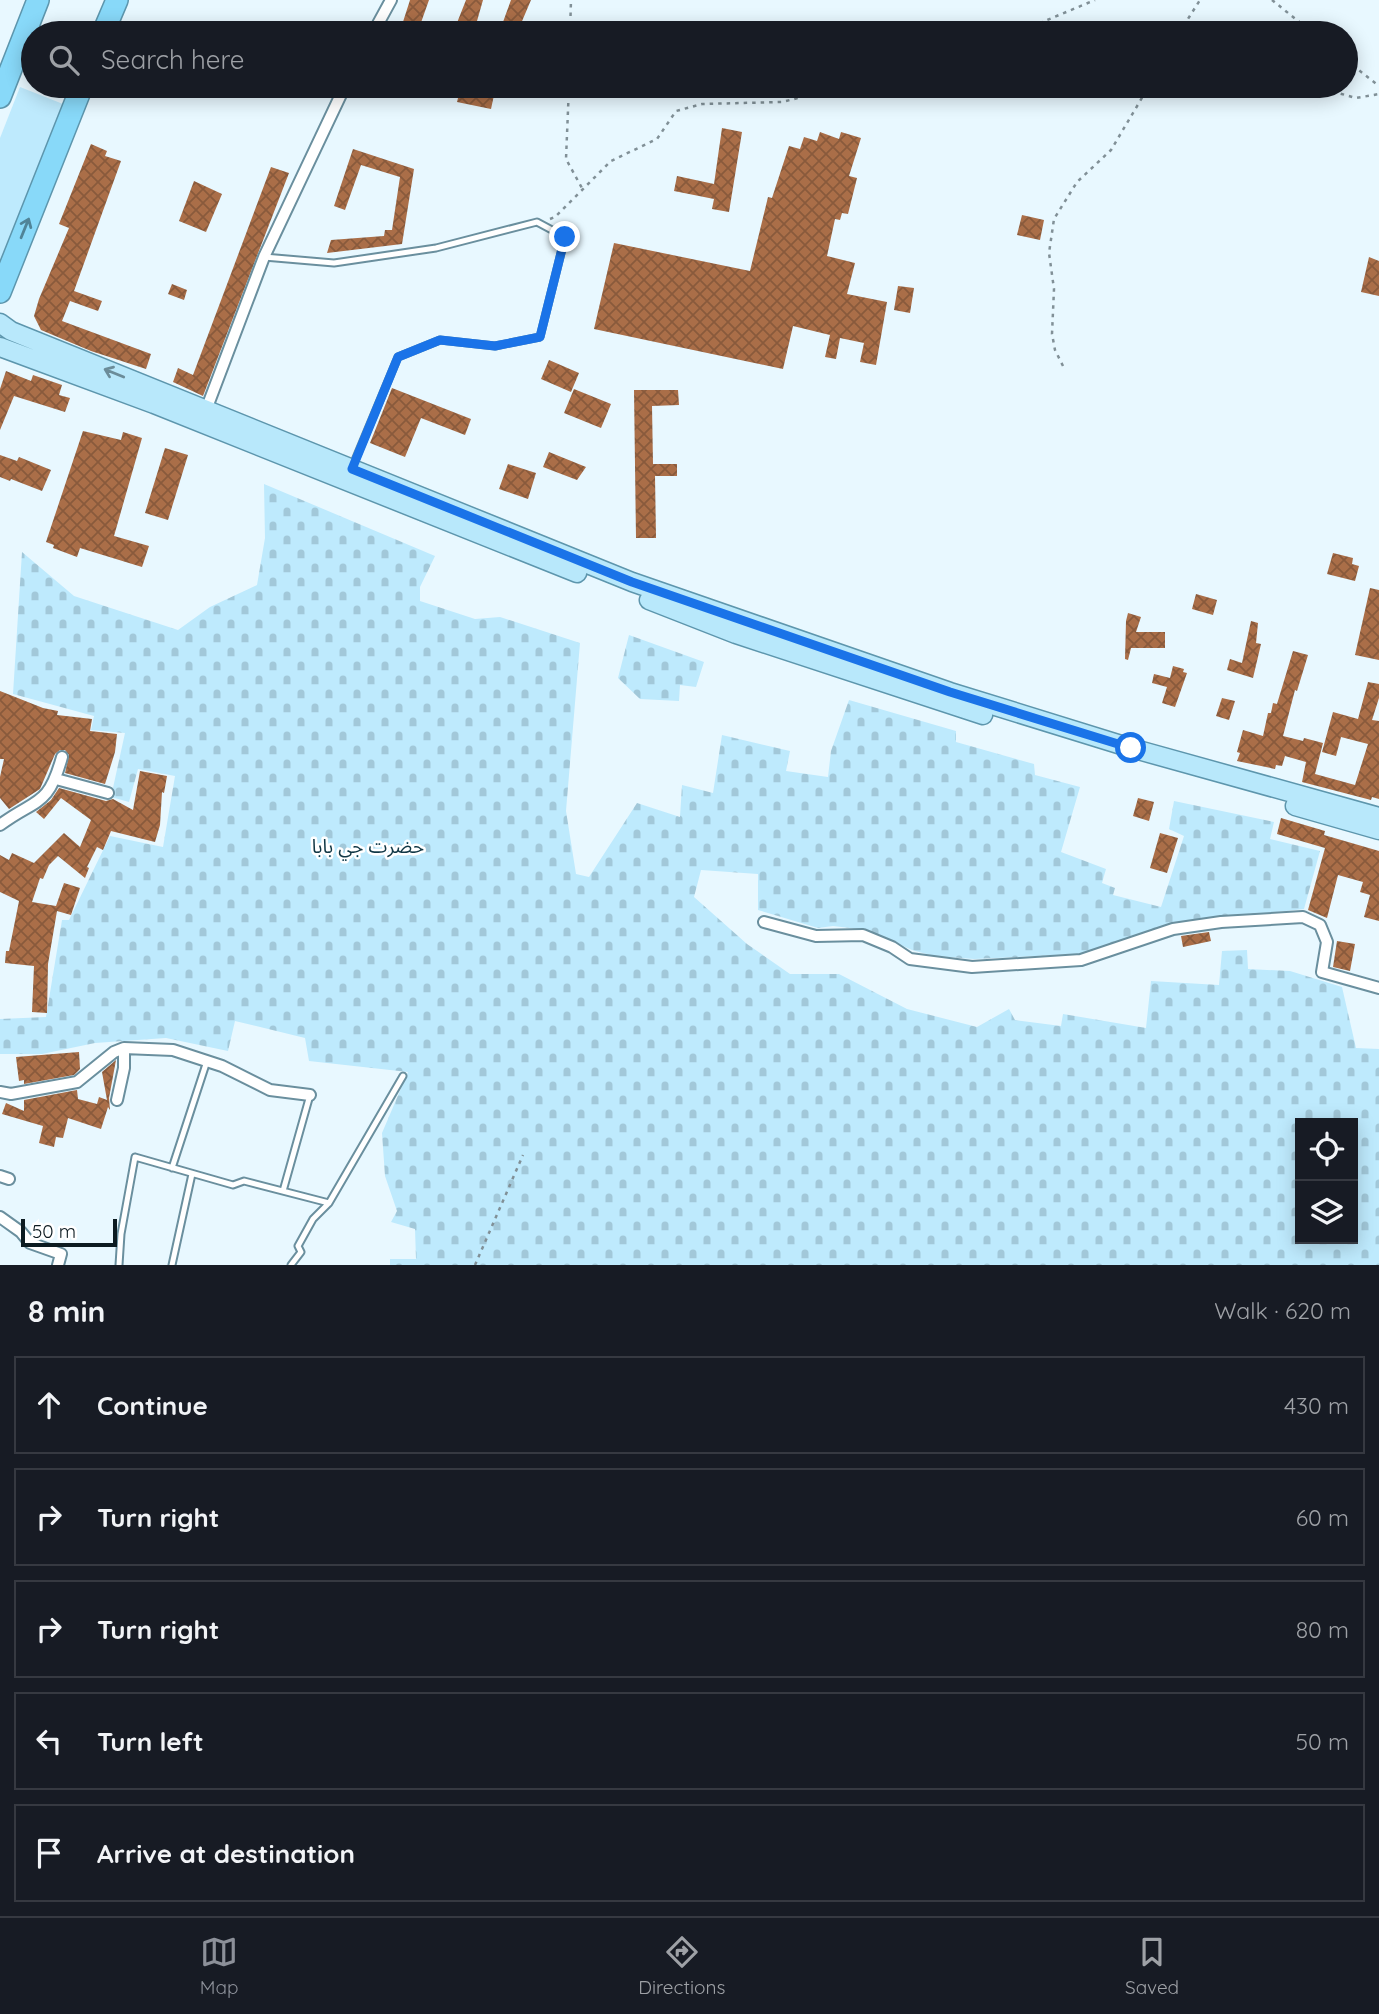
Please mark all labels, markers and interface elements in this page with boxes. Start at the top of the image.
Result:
search box [21,21,1358,98]
icon: search [45,41,83,79]
text: Search here [101,43,245,76]
one-way arrow [20,218,33,240]
route end [549,221,580,252]
one-way arrow [103,366,125,379]
route start [1115,732,1146,763]
park label: حضرت جي بابا [312,834,424,861]
map controls [1295,1118,1358,1244]
button: locate [1295,1118,1358,1181]
button: layers [1295,1181,1358,1244]
scale bar [21,1216,117,1248]
text: 50 m [32,1219,76,1243]
text: 8 min [28,1292,105,1330]
text: Walk · 620 m [1214,1296,1351,1325]
icon: ahead [30,1386,68,1424]
text: Continue [97,1389,208,1422]
text: 430 m [1284,1391,1349,1420]
icon: right [30,1498,68,1536]
text: Turn right [97,1501,219,1534]
text: 60 m [1296,1503,1349,1532]
icon: right [30,1610,68,1648]
text: Turn right [97,1613,219,1646]
text: 80 m [1296,1615,1349,1644]
icon: left [30,1722,68,1760]
text: Turn left [97,1725,204,1758]
text: 50 m [1296,1727,1349,1756]
icon: arrive [30,1834,68,1872]
text: Arrive at destination [97,1837,355,1870]
tab: Map [200,1933,239,1999]
tab: Directions [638,1933,725,1999]
tab: Saved [1125,1933,1179,1999]

